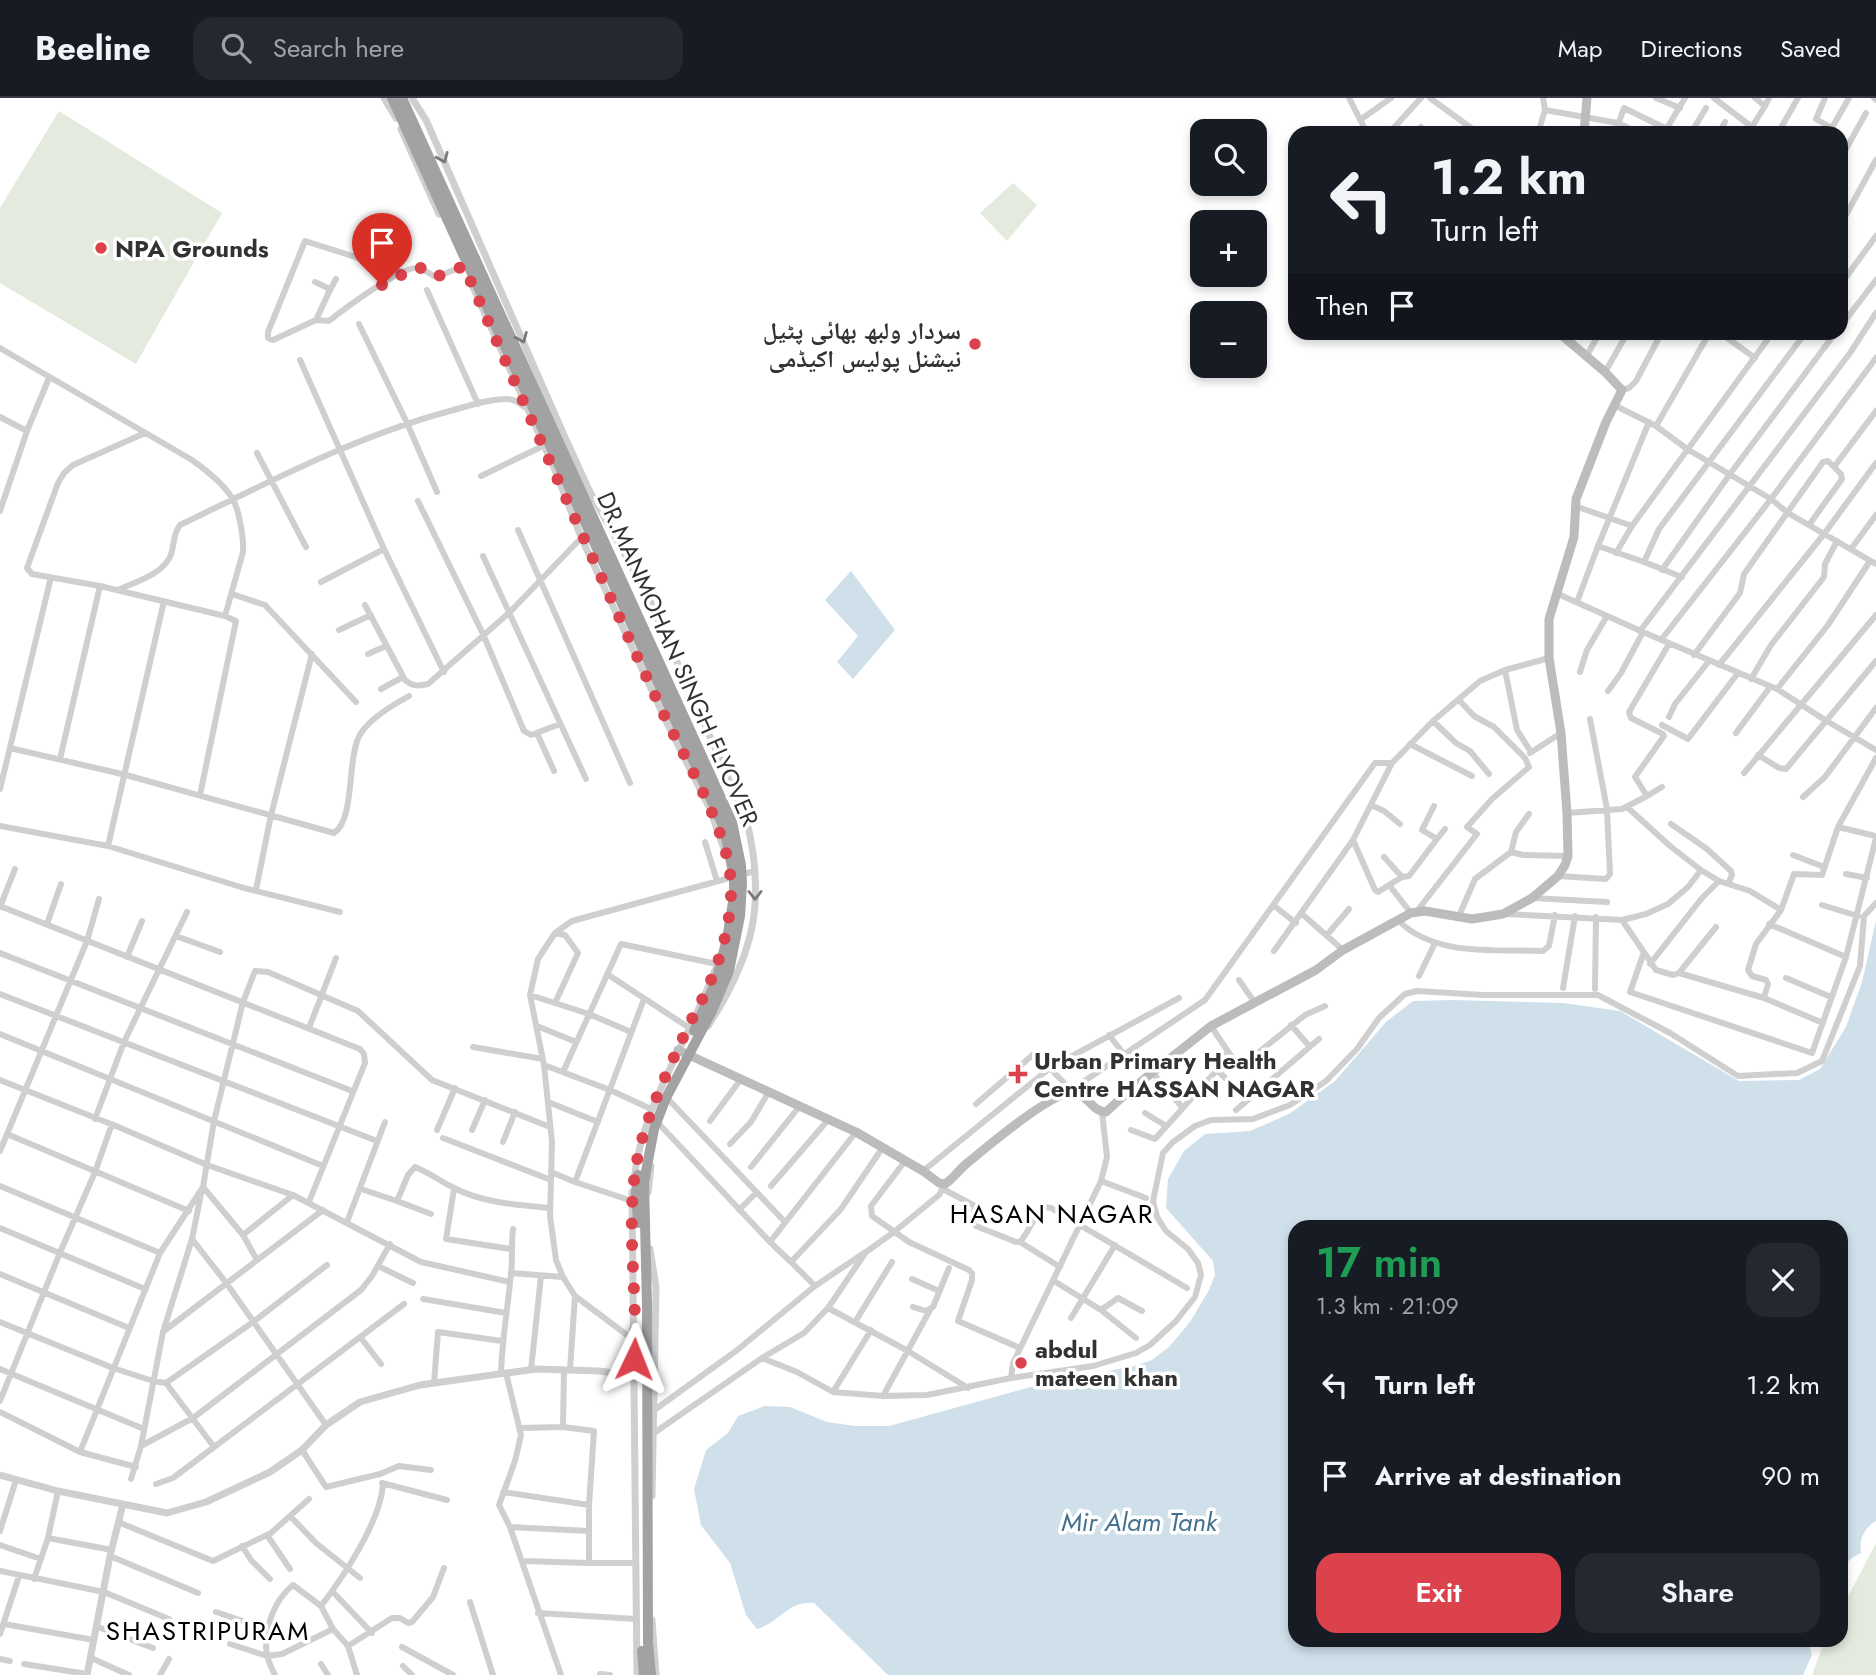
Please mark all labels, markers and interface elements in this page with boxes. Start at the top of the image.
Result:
search box [193,17,683,80]
text: Beeline [35,25,151,72]
icon: search [217,29,255,67]
text: Search here [273,29,404,67]
text: Map [1558,31,1603,66]
text: Directions [1641,31,1742,66]
text: Saved [1780,31,1841,66]
map controls [1190,119,1267,378]
button: search [1190,119,1267,196]
text: 1.2 km [1431,142,1587,212]
one-way arrow [435,151,449,164]
icon: left [1316,154,1407,245]
text: Turn left [1431,207,1538,253]
button: + [1190,210,1267,287]
pin [352,213,412,285]
icon: arrive [363,224,401,262]
place label: NPA Grounds [115,231,269,266]
marker: NPA Grounds [93,240,109,256]
text: Then [1316,287,1369,325]
icon: arrive [1383,287,1421,325]
button: − [1190,301,1267,378]
place label: سردار ولبھ بھائی پٹیل نیشنل پولیس اکیڈمی [763,313,961,376]
one-way arrow [514,330,528,343]
marker: سردار ولبھ بھائی پٹیل نیشنل پولیس اکیڈمی [967,336,983,352]
street label: DR.MANMOHAN SINGH FLYOVER [588,486,768,832]
one-way arrow [747,890,763,901]
place label: Urban Primary Health Centre HASSAN NAGAR [1034,1043,1315,1106]
marker: Urban Primary Health Centre HASSAN NAGAR [1008,1064,1028,1084]
district label: HASAN NAGAR [950,1195,1154,1233]
text: 17 min [1316,1232,1442,1293]
button: close [1746,1243,1820,1317]
text: 1.3 km · 21:09 [1316,1289,1459,1323]
position arrow [597,1322,671,1396]
place label: abdul mateen khan [1035,1332,1178,1395]
marker: abdul mateen khan [1013,1355,1029,1371]
icon: left [1316,1366,1354,1404]
text: Turn left [1375,1366,1475,1404]
text: 1.2 km [1746,1366,1820,1404]
icon: arrive [1316,1457,1354,1495]
text: Arrive at destination [1375,1457,1622,1495]
text: 90 m [1761,1457,1820,1495]
water label: Mir Alam Tank [1061,1503,1219,1541]
button: Exit [1316,1553,1561,1633]
button: Share [1575,1553,1820,1633]
district label: SHASTRIPURAM [106,1612,310,1650]

